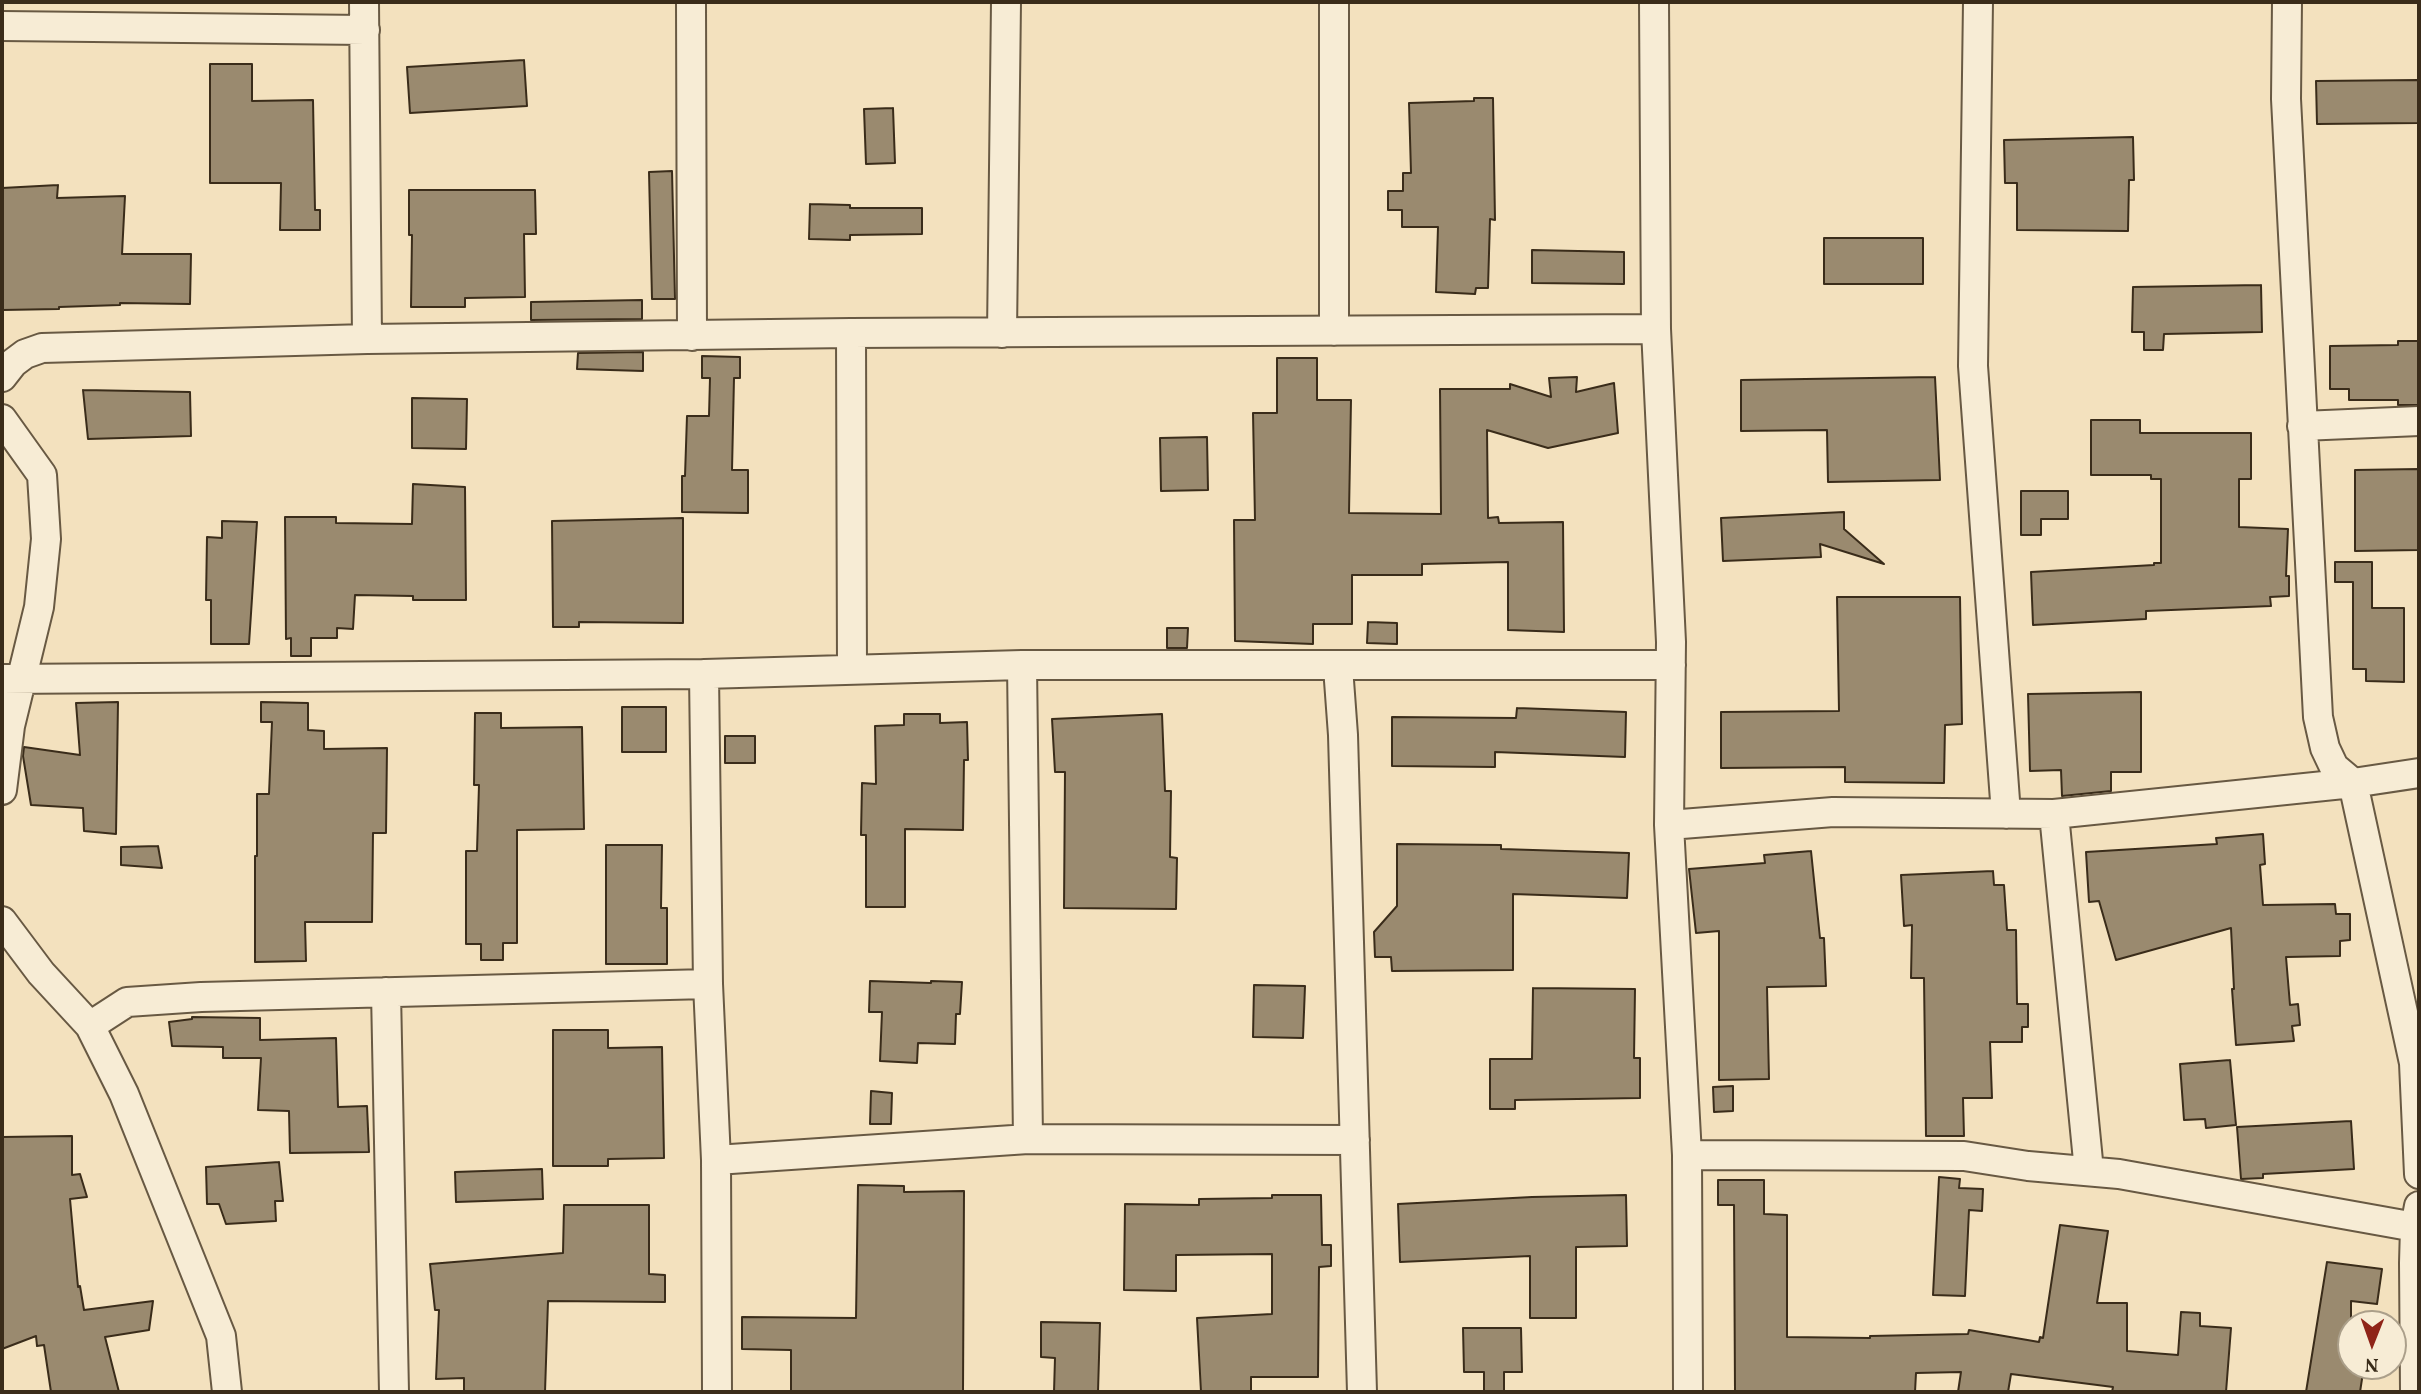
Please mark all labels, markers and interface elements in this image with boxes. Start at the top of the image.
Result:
north arrow [2337,1310,2407,1380]
text: N [2365,1351,2379,1377]

